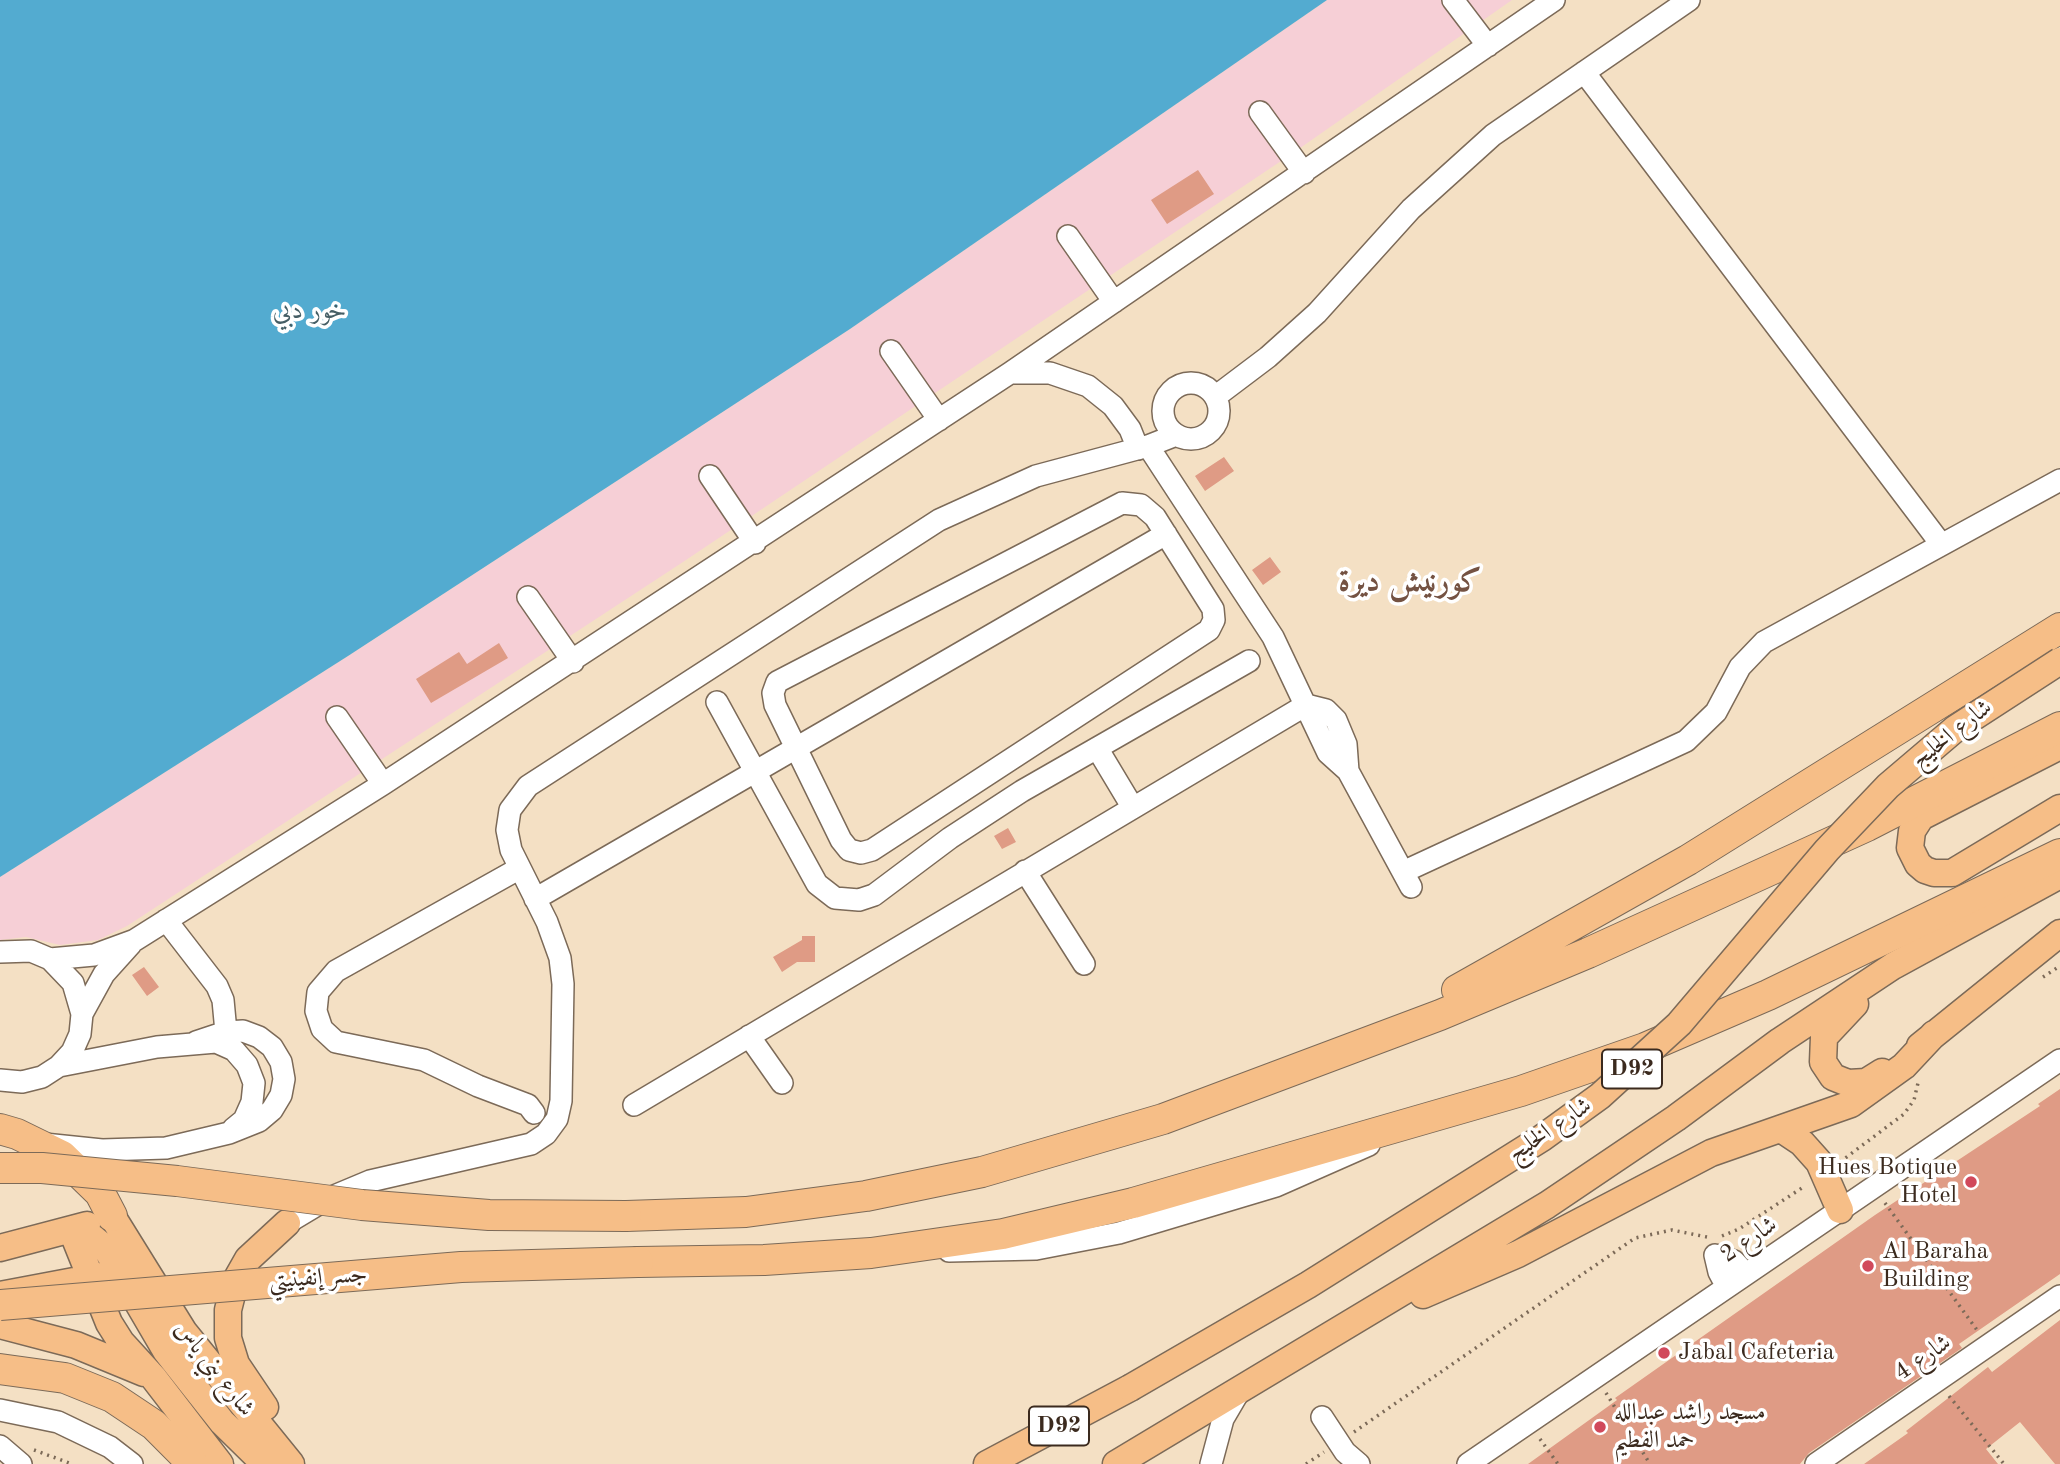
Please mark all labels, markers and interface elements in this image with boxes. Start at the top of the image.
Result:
water label: خور دبي [273,295,347,327]
district label: كورنيش ديرة [1338,564,1482,602]
street label: شارع الخليج [1906,694,1998,774]
road number: D92 [1602,1050,1662,1088]
street label: شارع الخليج [1503,1092,1597,1168]
place label: Hues Botique Hotel [1818,1154,1957,1210]
marker: Hues Botique Hotel [1963,1174,1979,1190]
street label: شارع 2 [1715,1211,1783,1269]
place label: Al Baraha Building [1882,1238,1989,1294]
marker: Al Baraha Building [1860,1258,1876,1274]
street label: جسر إنفينيتي [268,1260,368,1296]
street label: شارع بني ياس [168,1315,260,1423]
street label: شارع 4 [1889,1329,1957,1387]
place label: Jabal Cafeteria [1678,1339,1835,1367]
marker: Jabal Cafeteria [1656,1345,1672,1361]
place label: مسجد راشد عبدالله حمد الفطيم [1614,1399,1766,1455]
road number: D92 [1029,1406,1089,1446]
marker: مسجد راشد عبدالله حمد الفطيم [1592,1419,1608,1435]

